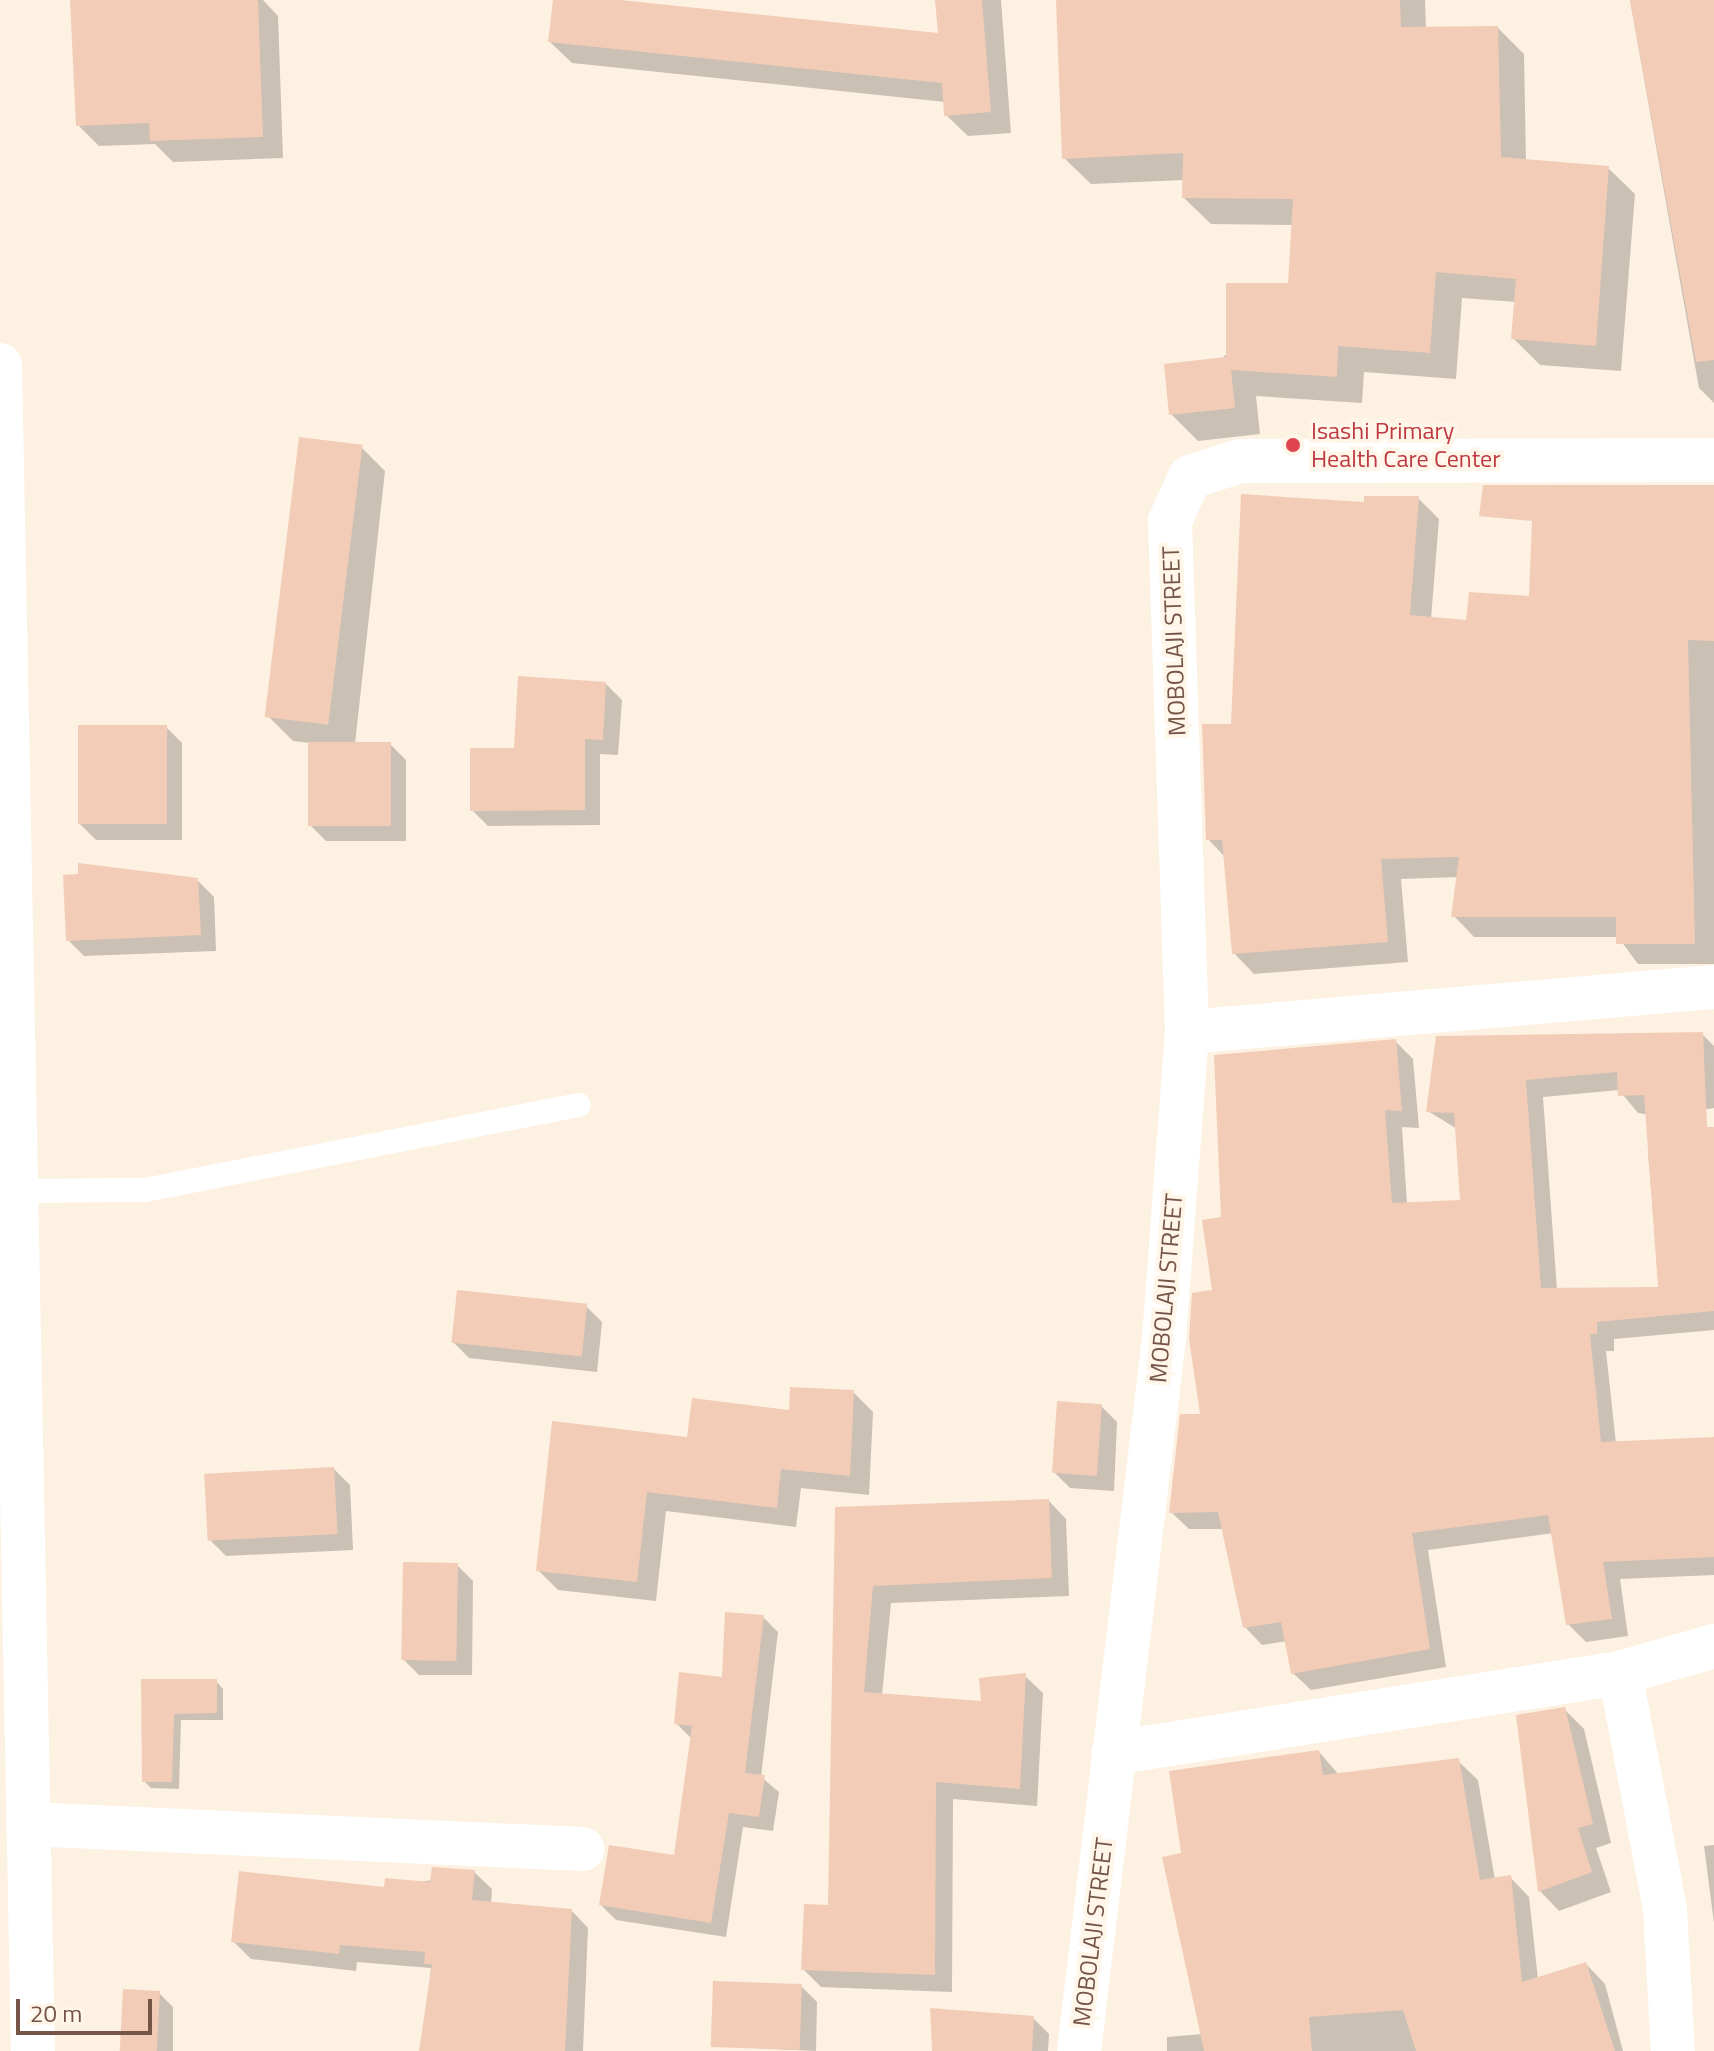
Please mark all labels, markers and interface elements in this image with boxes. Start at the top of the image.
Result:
place label: Isashi Primary Health Care Center [1311,417,1501,473]
marker: Isashi Primary Health Care Center [1282,434,1304,456]
street label: MOBOLAJI STREET [1156,546,1192,736]
street label: MOBOLAJI STREET [1143,1192,1189,1384]
street label: MOBOLAJI STREET [1067,1836,1119,2028]
scale bar [20,1983,156,2033]
text: 20 m [30,1995,82,2031]

